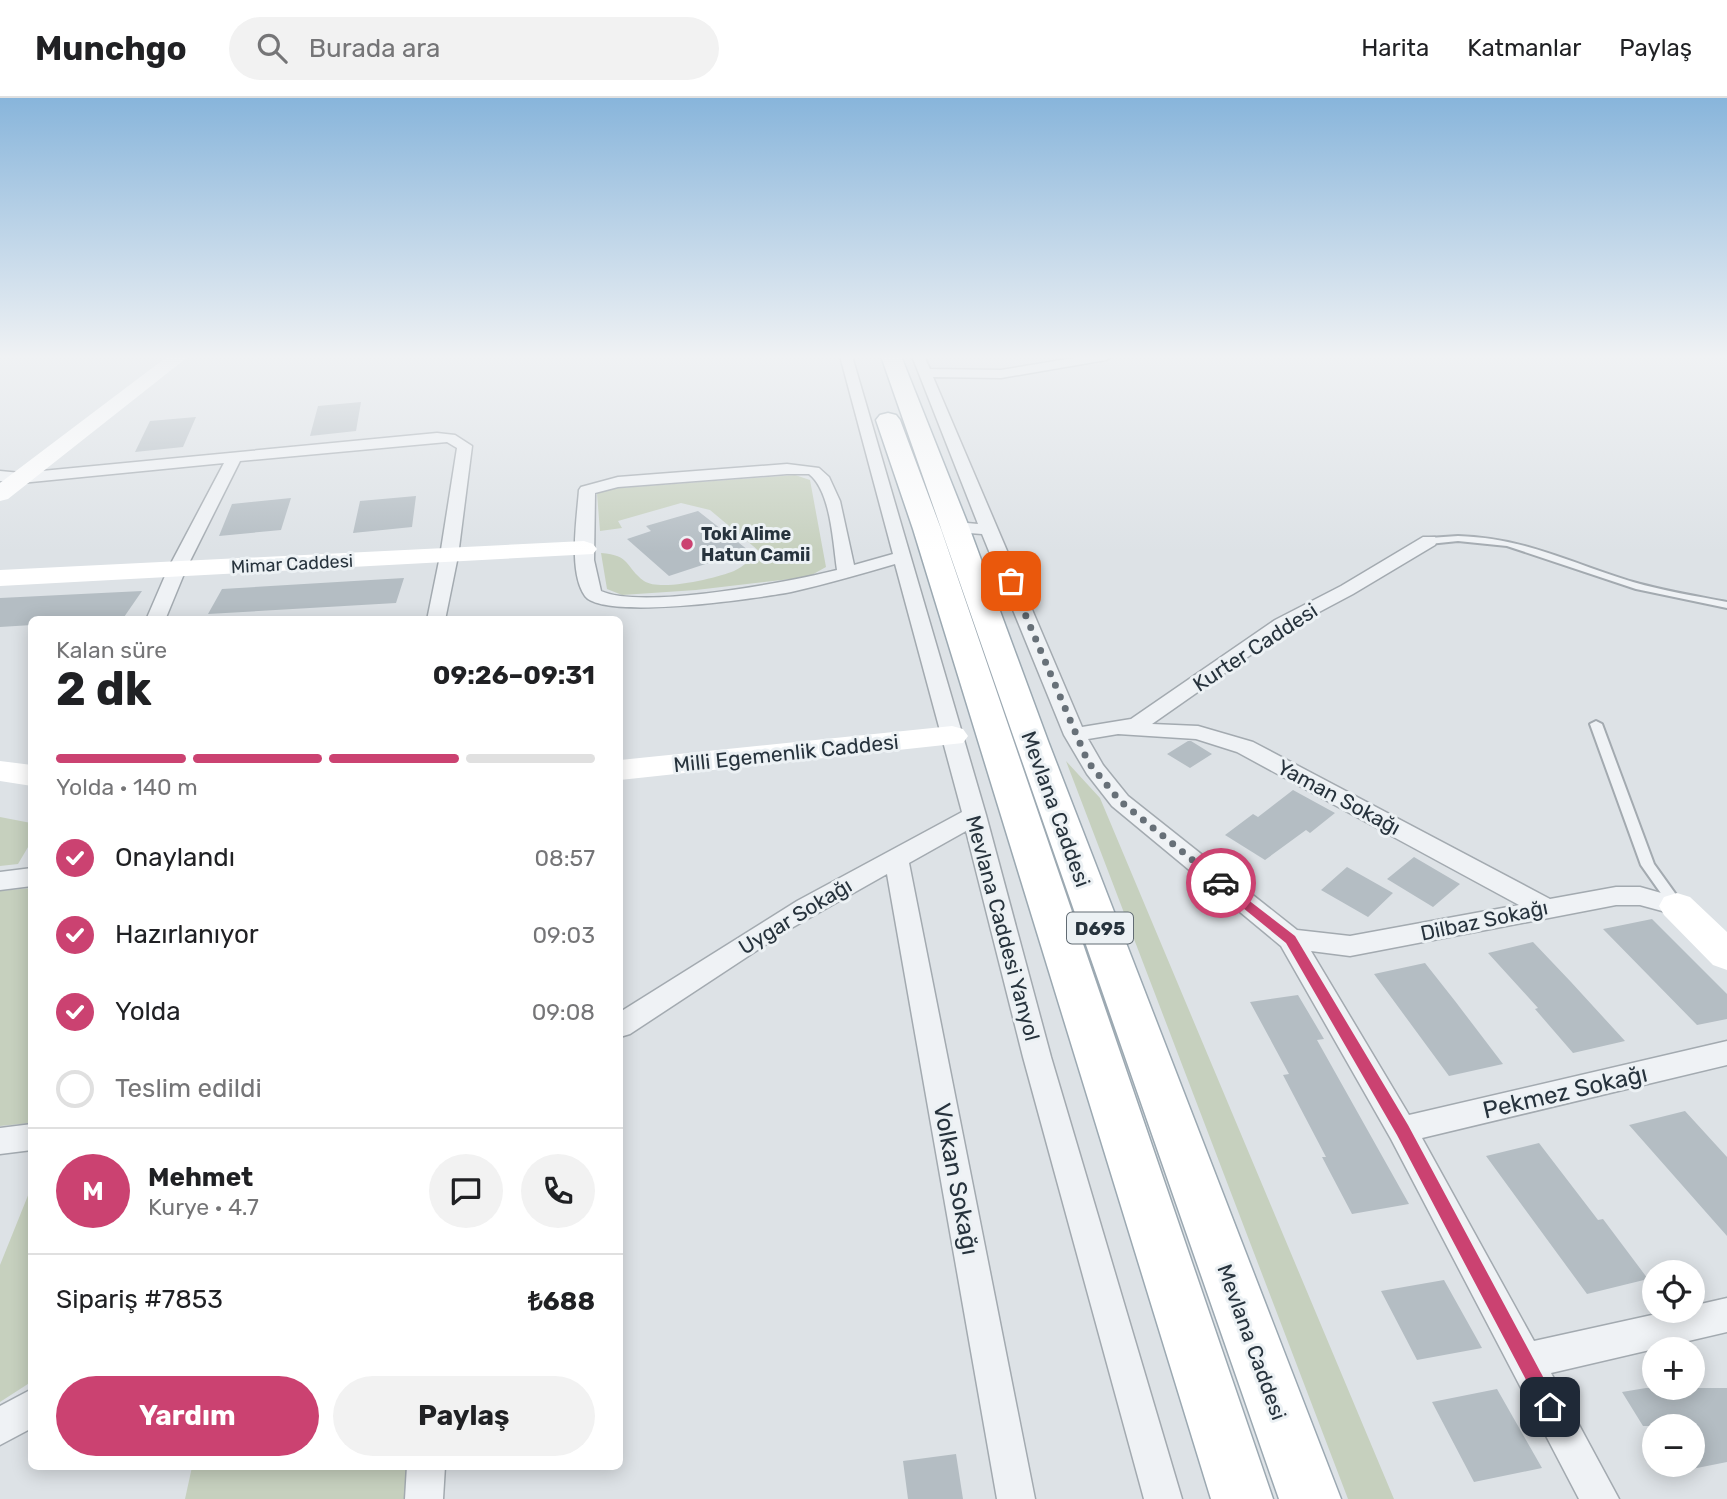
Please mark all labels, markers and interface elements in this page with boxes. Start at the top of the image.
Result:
search box [229,17,719,80]
text: Munchgo [35,29,187,68]
icon: search [253,29,291,67]
text: Burada ara [309,33,440,64]
text: Harita [1361,34,1429,62]
text: Katmanlar [1467,34,1581,62]
text: Paylaş [1619,34,1692,62]
place label: Toki Alime Hatun Camii [701,523,810,566]
marker: Toki Alime Hatun Camii [679,536,695,552]
street label: Mimar Caddesi [230,550,354,578]
pin [981,551,1041,611]
icon: bag [992,562,1030,600]
street label: Kurter Caddesi [1188,597,1322,697]
text: Kalan süre [56,636,167,664]
text: 09:26–09:31 [433,660,595,691]
text: 2 dk [56,662,152,717]
street label: Mevlana Caddesi [1016,728,1096,890]
street label: Milli Egemenlik Caddesi [672,729,900,777]
street label: Yaman Sokağı [1273,754,1405,840]
text: Yolda · 140 m [56,773,198,801]
street label: Mevlana Caddesi Yanyol [961,813,1045,1043]
icon: check [56,839,94,877]
text: Onaylandı [115,842,235,873]
text: 08:57 [534,844,595,872]
courier [1186,848,1256,918]
icon: car [1202,864,1240,902]
street label: Uygar Sokağı [734,872,856,960]
street label: Dilbaz Sokağı [1418,894,1550,946]
road number: D695 [1067,912,1133,944]
icon: check [56,916,94,954]
text: Hazırlanıyor [115,919,259,950]
text: 09:03 [532,921,595,949]
icon: check [56,993,94,1031]
text: Yolda [115,996,181,1027]
text: 09:08 [532,998,595,1026]
street label: Pekmez Sokağı [1480,1059,1650,1125]
text: Teslim edildi [115,1073,262,1104]
street label: Volkan Sokağı [928,1101,984,1257]
button: chat [429,1154,503,1228]
button: phone [521,1154,595,1228]
text: Mehmet [148,1162,253,1193]
text: M [82,1176,104,1207]
text: Kurye · 4.7 [148,1193,259,1221]
map controls [1642,1260,1705,1477]
button: locate [1642,1260,1705,1323]
street label: Mevlana Caddesi [1212,1261,1292,1423]
text: Sipariş #7853 [56,1284,223,1315]
text: ₺688 [528,1286,595,1317]
button: + [1642,1337,1705,1400]
button: Yardım [56,1376,319,1456]
button: Paylaş [333,1376,595,1456]
pin [1520,1377,1580,1437]
icon: home [1531,1388,1569,1426]
button: − [1642,1414,1705,1477]

